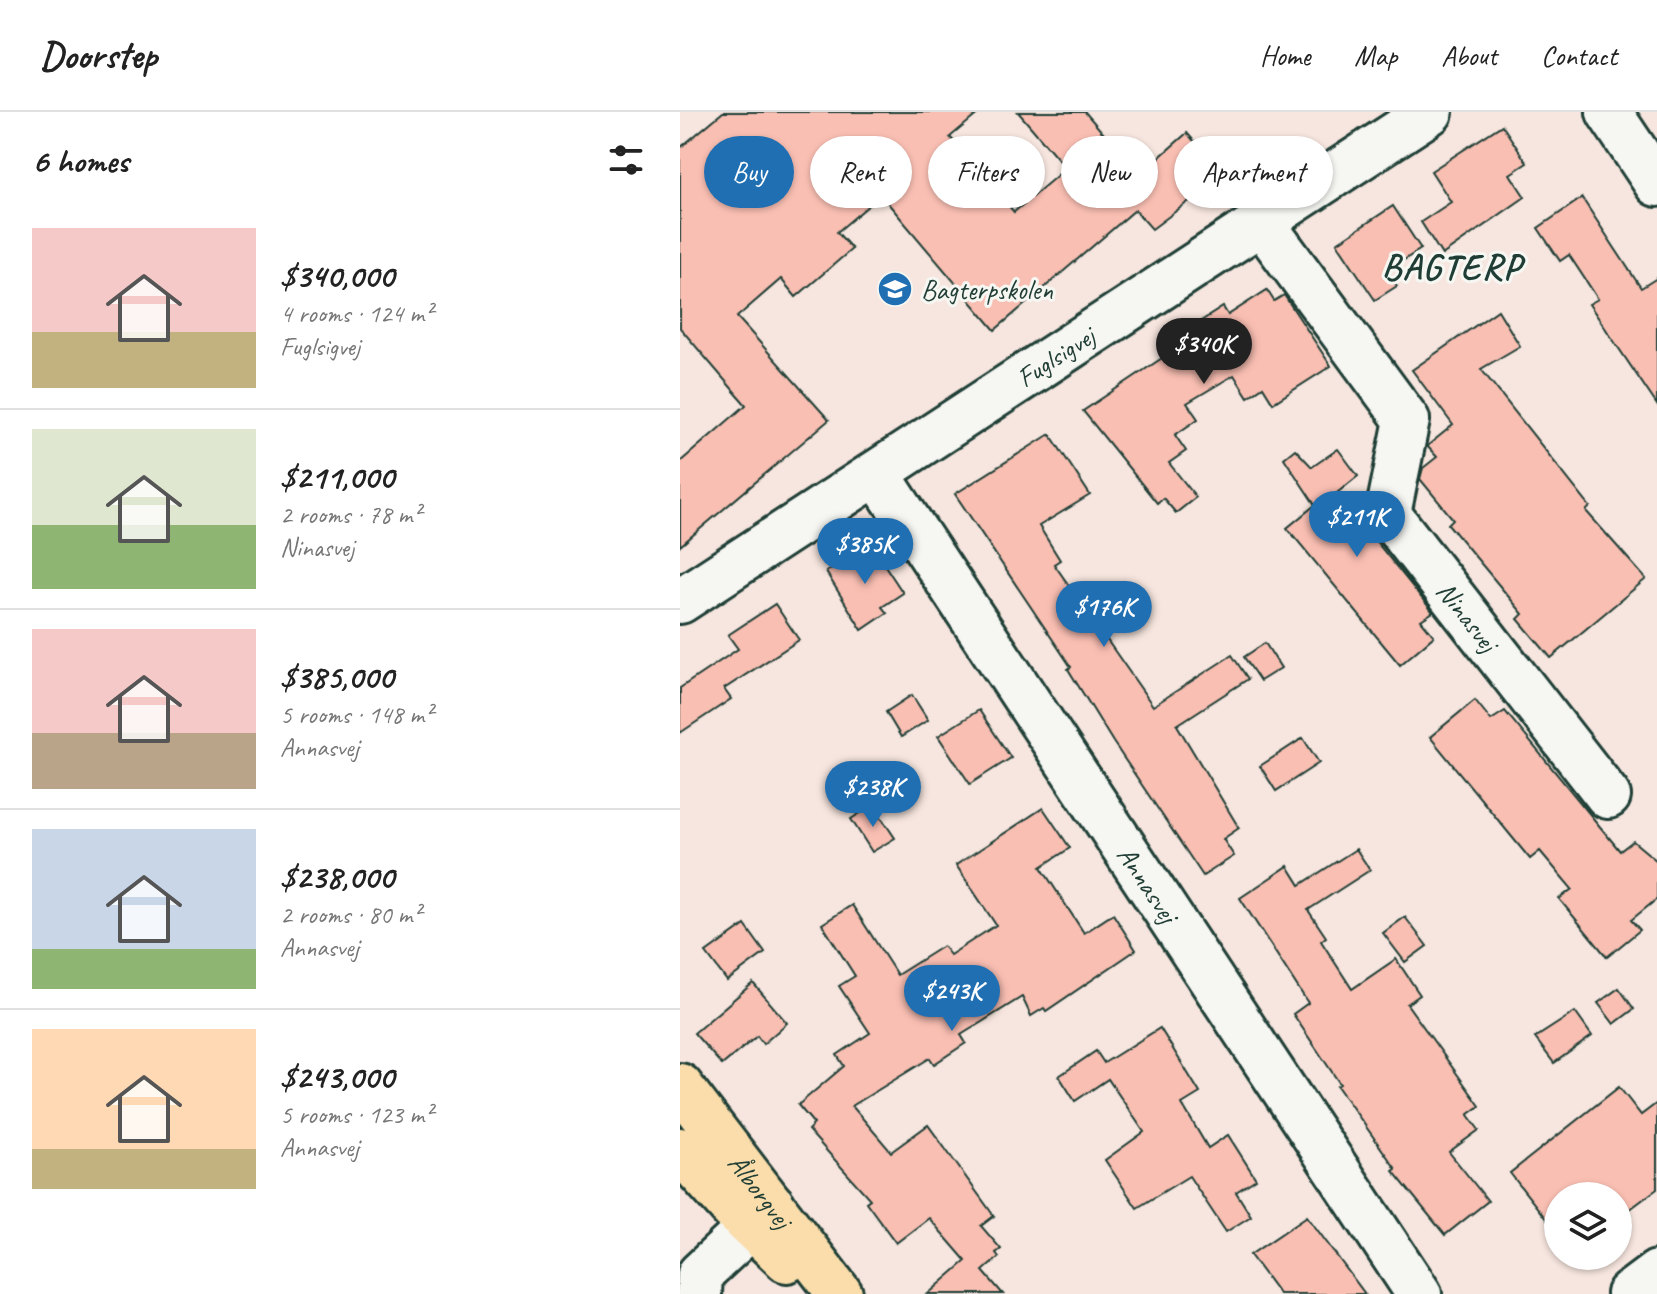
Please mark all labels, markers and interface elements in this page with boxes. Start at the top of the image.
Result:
text: Doorstep [40,32,157,79]
text: Home [1260,38,1310,73]
text: Map [1354,38,1397,73]
text: About [1441,38,1497,73]
text: Contact [1541,38,1617,73]
chip: Buy [704,136,794,208]
chip: Rent [810,136,912,208]
chip: Filters [928,136,1045,208]
chip: New [1061,136,1158,208]
chip: Apartment [1174,136,1333,208]
icon: filters [604,138,648,182]
text: 6 homes [32,139,129,182]
district label: BAGTERP [1382,244,1526,290]
text: $340,000 [280,254,394,297]
icon: home [96,260,192,356]
school or university icon: Bagterpskolen [876,270,914,308]
place label: Bagterpskolen [921,272,1053,307]
text: 4 rooms · 124 m² [280,297,432,330]
street label: Fuglsigvej [1010,317,1104,395]
pin: $340K [1148,318,1260,386]
text: $340K [1174,327,1234,360]
text: Fuglsigvej [280,330,360,363]
text: $211,000 [280,455,394,498]
icon: home [96,461,192,557]
pin: $211K [1301,491,1413,559]
text: 2 rooms · 78 m² [280,498,421,531]
text: $211K [1327,500,1387,533]
pin: $385K [809,518,921,586]
text: $385K [835,527,895,560]
text: Ninasvej [280,531,354,564]
street label: Ninasvej [1429,574,1508,661]
pin: $176K [1048,581,1160,649]
text: $176K [1074,590,1134,623]
text: $385,000 [280,655,393,698]
icon: home [96,661,192,757]
text: 5 rooms · 148 m² [280,698,432,731]
text: Annasvej [280,731,359,764]
pin: $238K [817,761,929,829]
text: $238K [843,770,903,803]
street label: Annasvej [1110,839,1188,933]
text: $238,000 [280,855,394,898]
icon: home [96,861,192,957]
text: 2 rooms · 80 m² [280,898,421,931]
text: Annasvej [280,931,359,964]
pin: $243K [896,965,1008,1033]
text: $243K [922,974,982,1007]
text: $243,000 [280,1055,394,1098]
icon: home [96,1061,192,1157]
text: 5 rooms · 123 m² [280,1098,432,1131]
text: Annasvej [280,1131,359,1164]
street label: Ålborgvej [720,1147,802,1238]
map controls [1544,1182,1632,1270]
button: layers [1544,1182,1632,1270]

